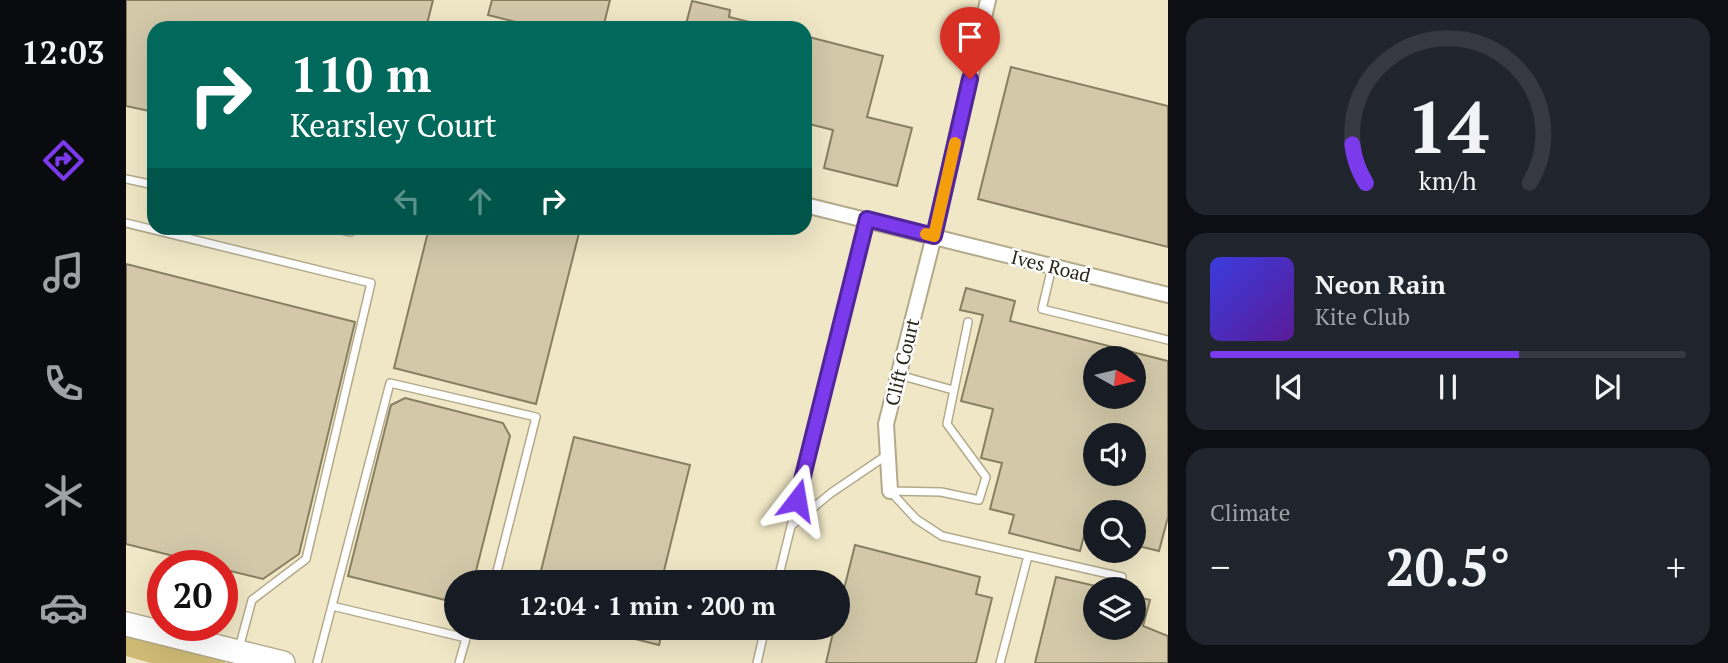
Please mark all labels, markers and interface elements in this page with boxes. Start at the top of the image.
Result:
pin [940,7,1000,79]
icon: arrive [951,18,989,56]
text: 12:03 [21,31,105,73]
text: 110 m [290,41,432,106]
icon: right [175,49,266,140]
text: 14 [1407,77,1489,174]
text: Kearsley Court [290,104,497,146]
icon: directions [39,136,88,185]
text: km/h [1419,163,1477,196]
icon: left [388,182,426,220]
icon: ahead [461,182,499,220]
icon: right [534,182,572,220]
street label: Ives Road [1009,244,1094,288]
icon: music [39,248,88,297]
text: Neon Rain [1315,267,1446,301]
text: Kite Club [1315,301,1410,332]
street label: Clift Court [879,316,924,408]
north arrow [1083,346,1146,410]
map controls [1083,346,1146,640]
icon: phone [39,359,88,408]
icon: previous [1270,368,1308,406]
icon: pause [1429,368,1467,406]
icon: next [1588,368,1626,406]
button: sound [1083,423,1146,486]
position arrow [760,463,834,537]
icon: climate [39,471,88,520]
text: Climate [1210,497,1290,528]
button: search [1083,500,1146,563]
text: 20.5° [1385,532,1511,601]
text: − [1210,542,1230,592]
text: + [1666,542,1686,592]
speed limit sign: 20 [147,550,238,641]
button: layers [1083,577,1146,640]
icon: car [39,583,88,632]
text: 12:04 · 1 min · 200 m [518,588,776,622]

